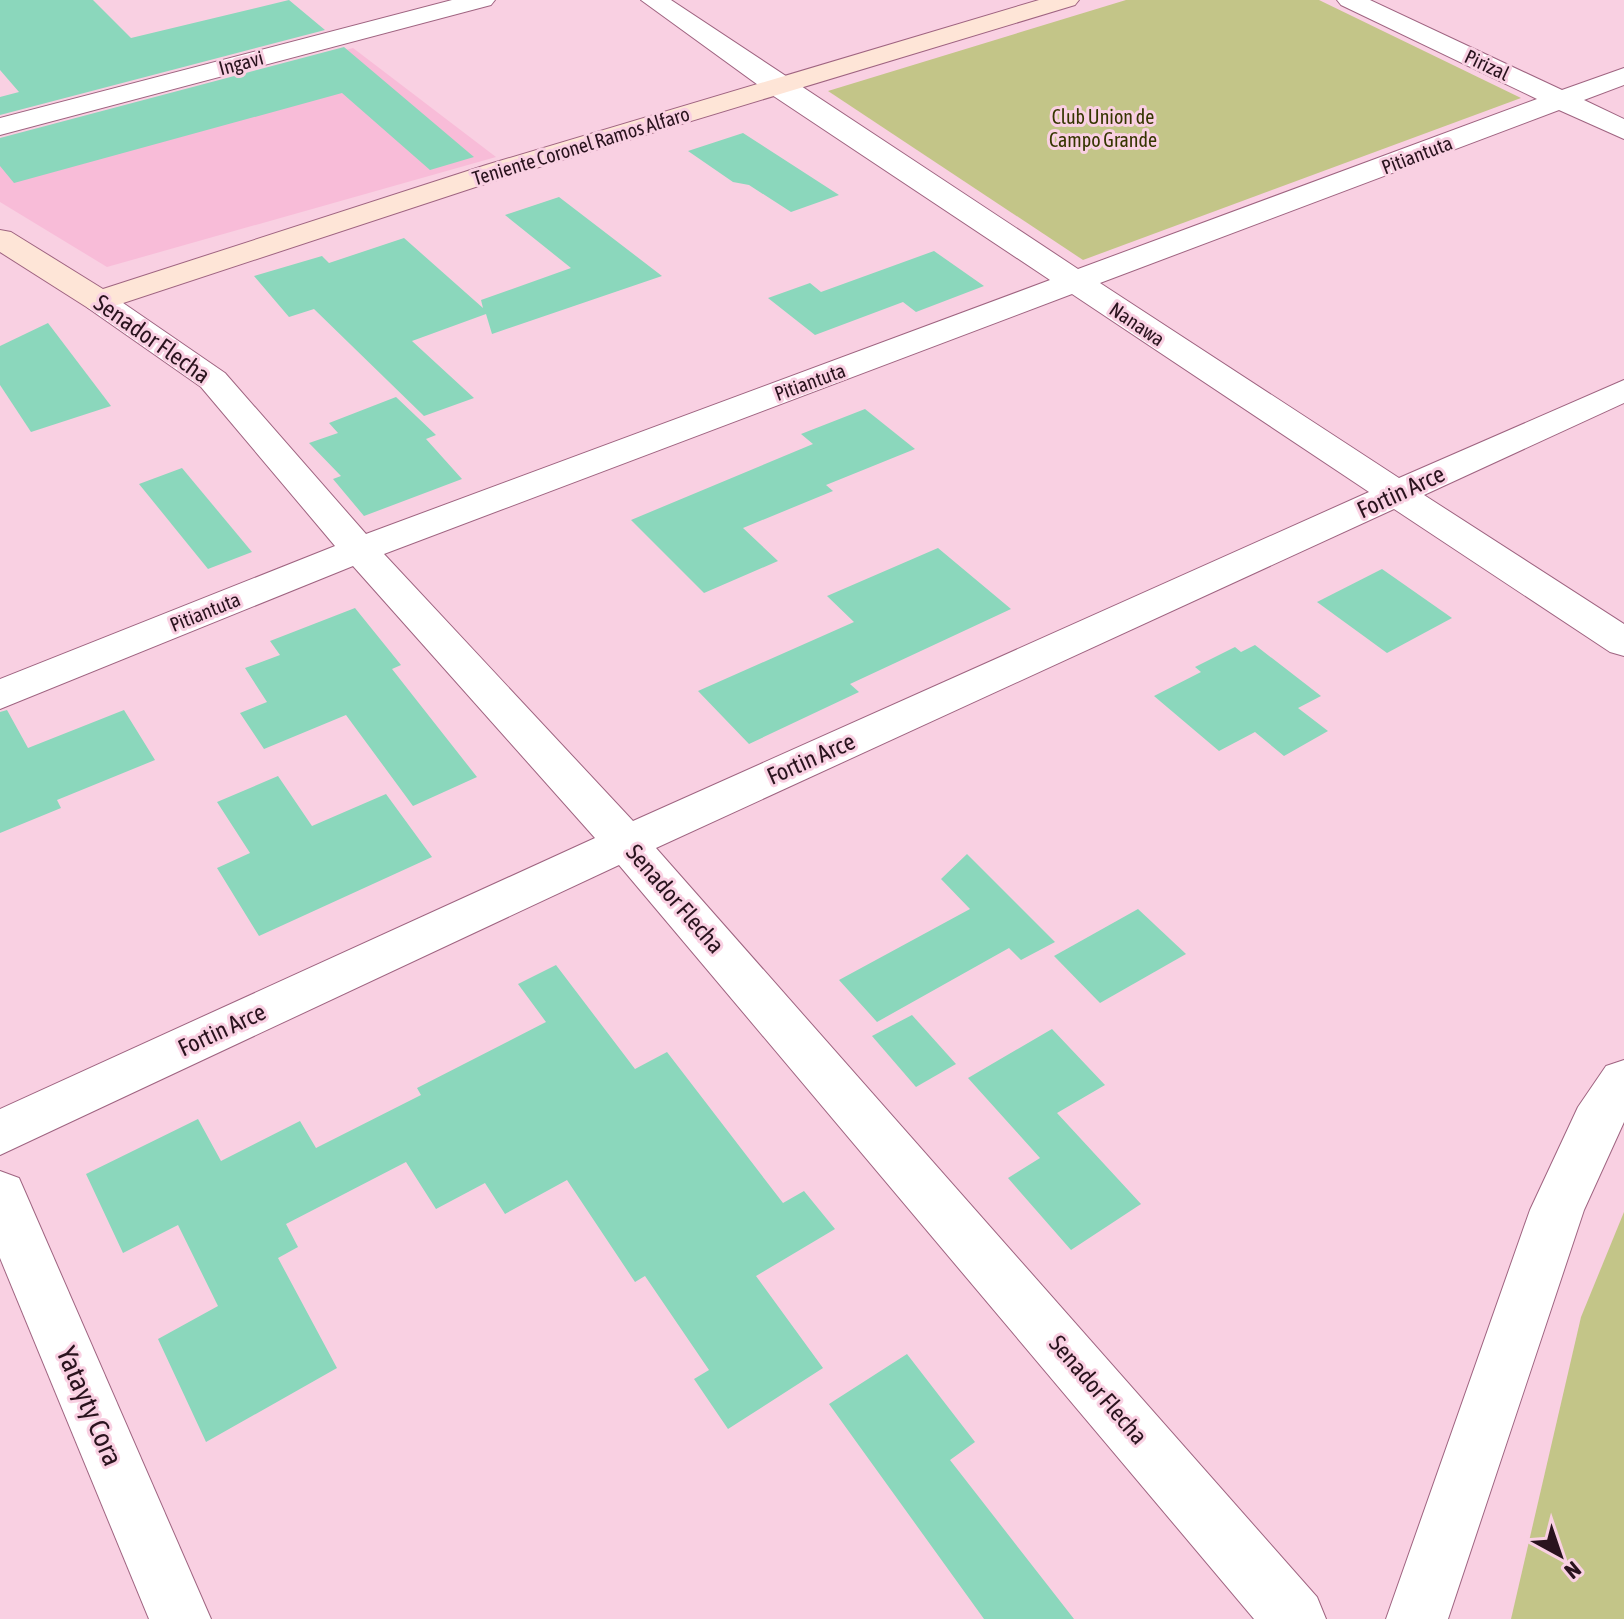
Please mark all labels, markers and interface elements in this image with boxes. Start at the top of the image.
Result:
street label: Pirizal [1461,44,1514,85]
street label: Ingavi [216,46,266,79]
street label: Teniente Coronel Ramos Alfaro [470,102,692,190]
park label: Club Union de Campo Grande [1049,105,1157,151]
street label: Pitiantuta [1378,131,1455,179]
street label: Senador Flecha [89,289,215,388]
street label: Nanawa [1106,297,1169,350]
street label: Pitiantuta [771,358,848,405]
street label: Fortin Arce [1353,460,1449,523]
street label: Pitiantuta [166,587,243,636]
street label: Fortin Arce [763,727,859,790]
street label: Senador Flecha [621,839,730,958]
street label: Fortin Arce [174,998,270,1061]
street label: Senador Flecha [1044,1330,1153,1449]
street label: Yatayty Cora [51,1342,129,1470]
north arrow [1520,1515,1600,1595]
text: N [1560,1556,1586,1584]

